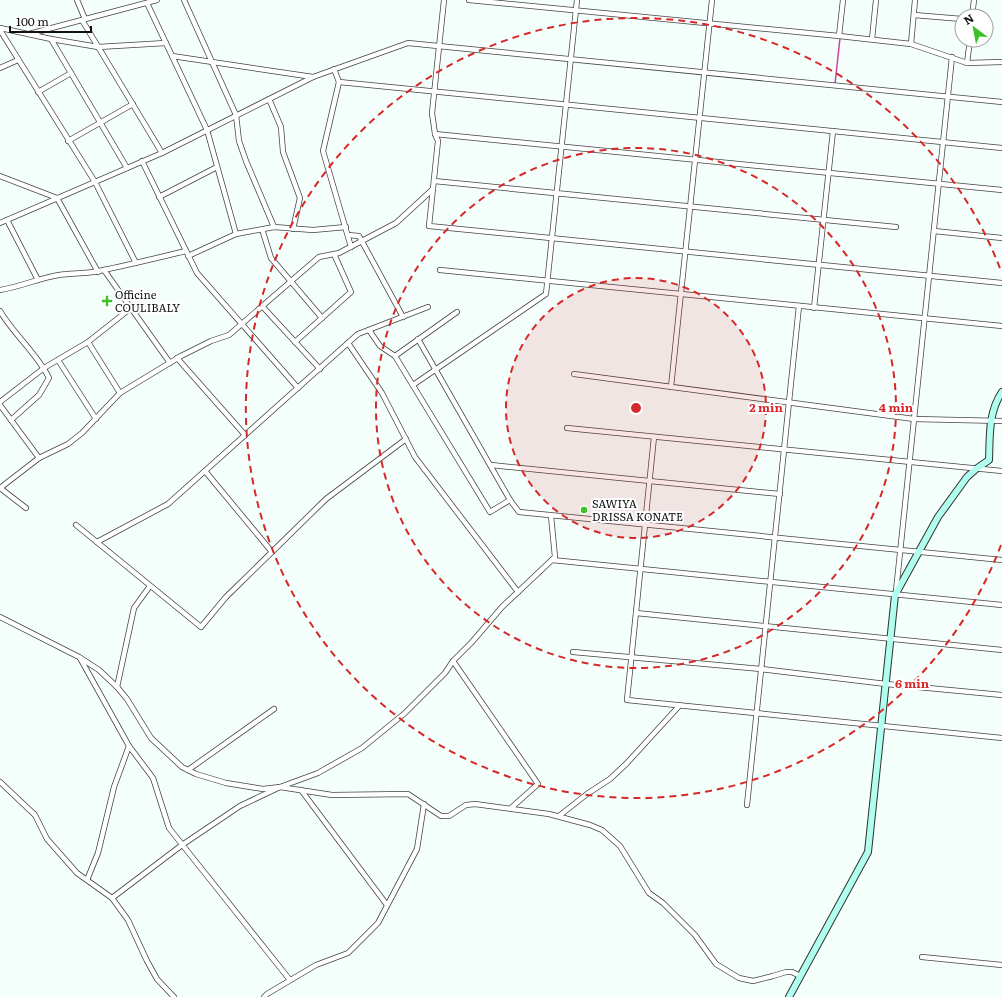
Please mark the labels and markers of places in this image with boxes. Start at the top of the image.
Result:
place label: Officine COULIBALY [115,286,180,315]
marker: Officine COULIBALY [102,296,112,306]
centre of rings [629,401,643,415]
place label: SAWIYA DRISSA KONATE [592,495,683,524]
marker: SAWIYA DRISSA KONATE [579,505,589,515]

